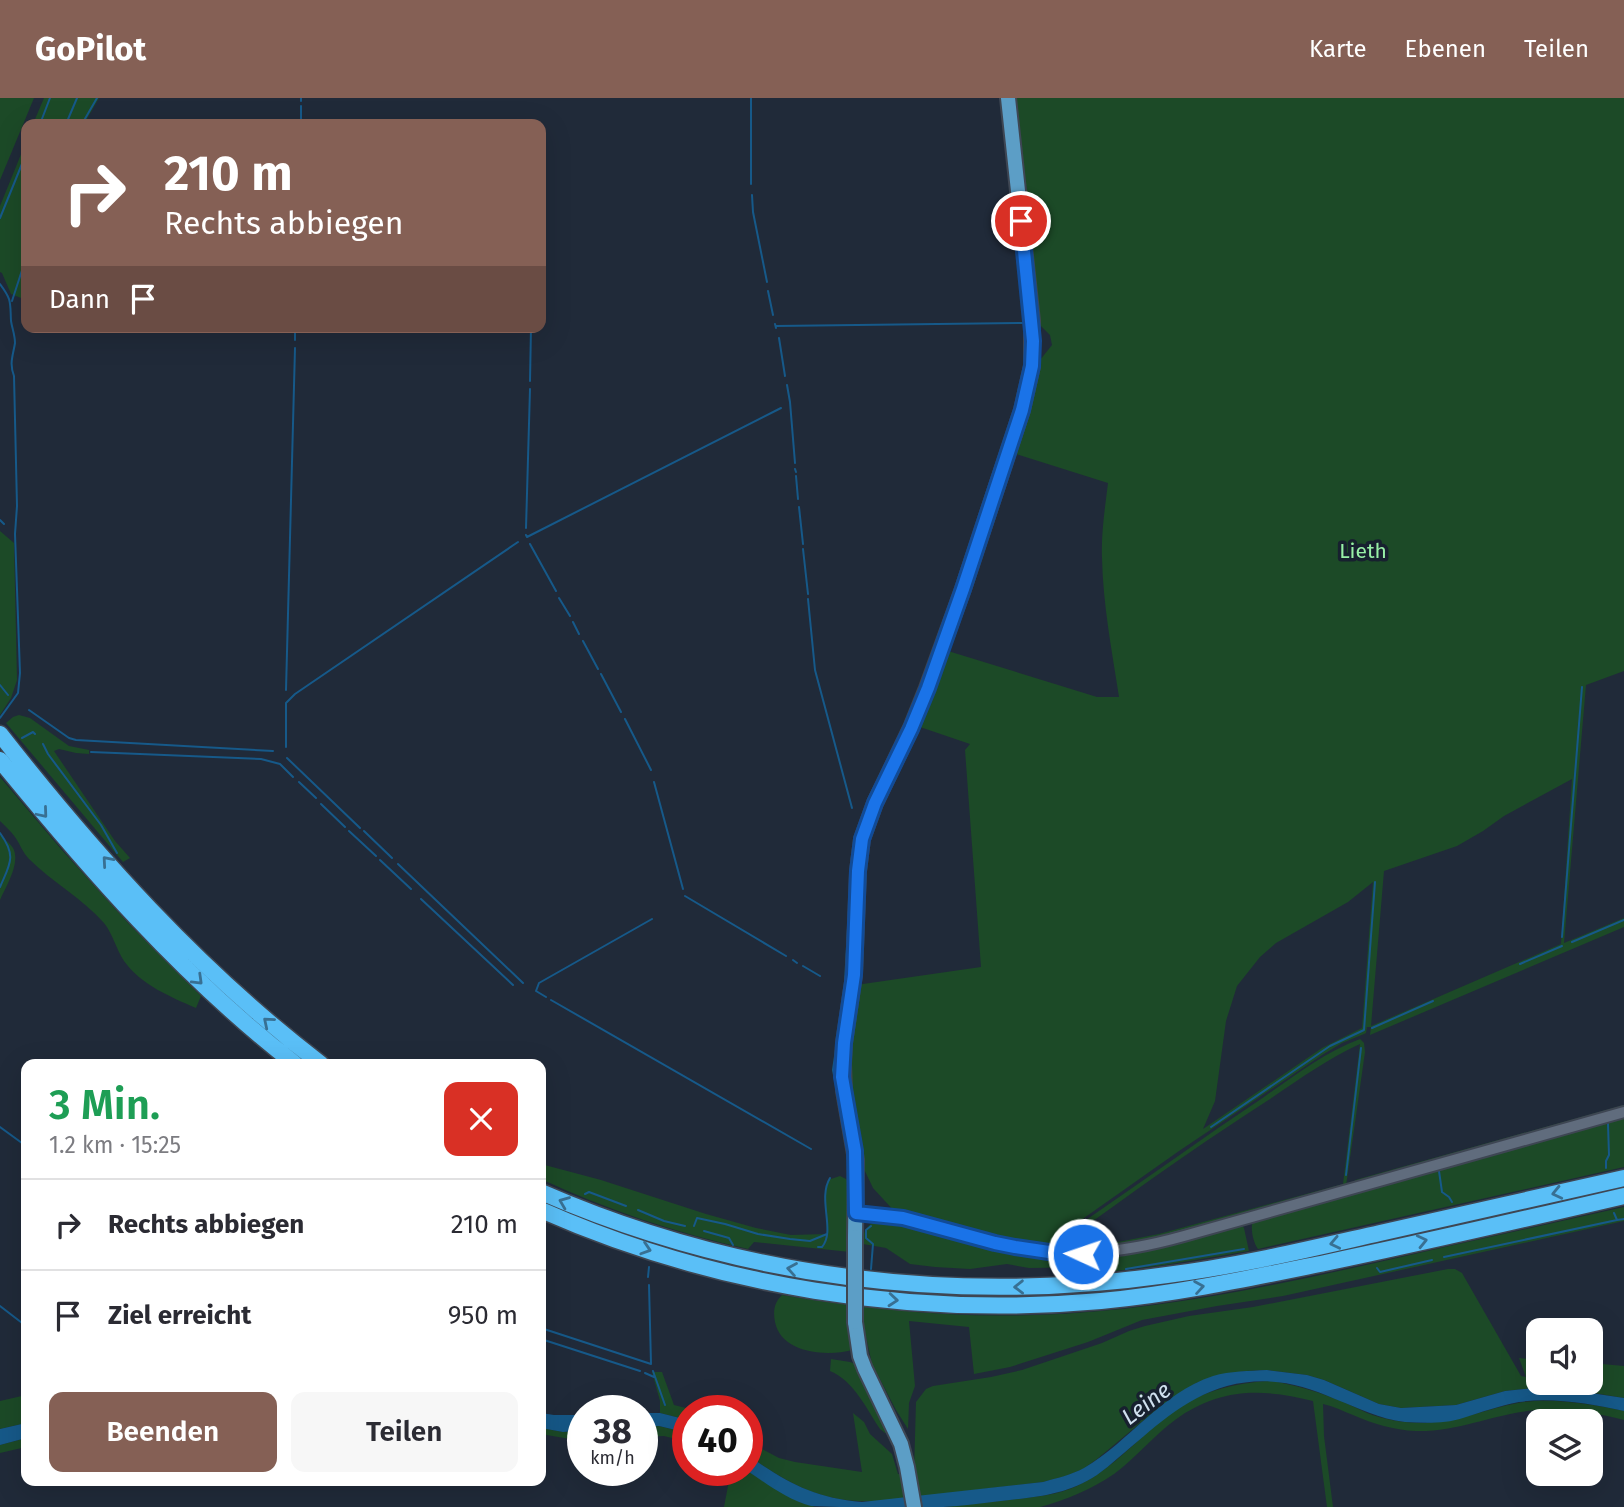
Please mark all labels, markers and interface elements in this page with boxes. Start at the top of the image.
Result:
text: GoPilot [35,29,146,69]
text: Karte [1309,35,1367,63]
text: Ebenen [1405,35,1486,63]
text: Teilen [1524,35,1589,63]
text: 210 m [164,144,293,203]
icon: right [49,147,140,238]
pin [991,191,1051,251]
icon: arrive [1002,202,1040,240]
text: Rechts abbiegen [164,204,404,242]
icon: arrive [124,280,162,318]
text: Dann [49,284,110,315]
park label: Lieth [1339,538,1387,564]
one-way arrow [35,805,48,818]
one-way arrow [103,856,115,869]
one-way arrow [190,971,203,984]
one-way arrow [263,1017,276,1030]
text: 3 Min. [49,1080,160,1130]
button: close [444,1082,518,1156]
text: 1.2 km · 15:25 [49,1131,181,1159]
one-way arrow [1551,1185,1563,1199]
one-way arrow [559,1196,571,1210]
icon: right [49,1206,87,1244]
text: Rechts abbiegen [108,1209,304,1240]
text: 210 m [451,1209,518,1240]
position arrow [1046,1217,1120,1291]
one-way arrow [1329,1235,1341,1249]
one-way arrow [1416,1235,1428,1250]
one-way arrow [640,1241,652,1256]
one-way arrow [786,1263,798,1278]
one-way arrow [1013,1280,1024,1295]
one-way arrow [1193,1280,1205,1295]
one-way arrow [887,1292,898,1307]
icon: arrive [49,1297,87,1335]
text: Ziel erreicht [108,1300,251,1331]
text: 950 m [448,1300,518,1331]
map controls [1526,1318,1603,1486]
button: sound [1526,1318,1603,1395]
water label: Leine [1116,1375,1176,1431]
button: Beenden [49,1392,277,1472]
button: Teilen [291,1392,518,1472]
speed limit sign: 40 [672,1395,763,1486]
button: layers [1526,1409,1603,1486]
text: 38 [593,1410,632,1452]
text: km/h [590,1447,635,1469]

